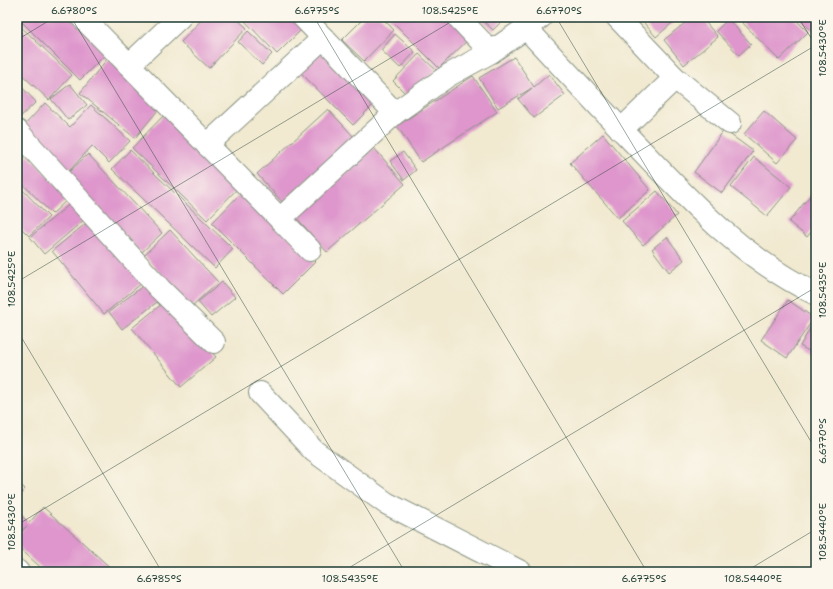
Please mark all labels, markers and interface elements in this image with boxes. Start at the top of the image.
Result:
text: 6.6780°S [51,4,97,17]
text: 6.6775°S [295,4,340,17]
text: 108.5425°E [422,4,478,17]
text: 6.6770°S [536,4,582,17]
text: 108.5430°E [816,19,829,77]
text: 108.5425°E [5,251,18,307]
text: 108.5435°E [816,262,829,318]
text: 6.6770°S [816,418,829,464]
text: 108.5430°E [5,493,18,551]
text: 108.5440°E [816,503,829,561]
text: 6.6785°S [136,572,182,585]
text: 108.5435°E [322,572,378,585]
text: 6.6775°S [622,572,667,585]
text: 108.5440°E [724,572,782,585]

